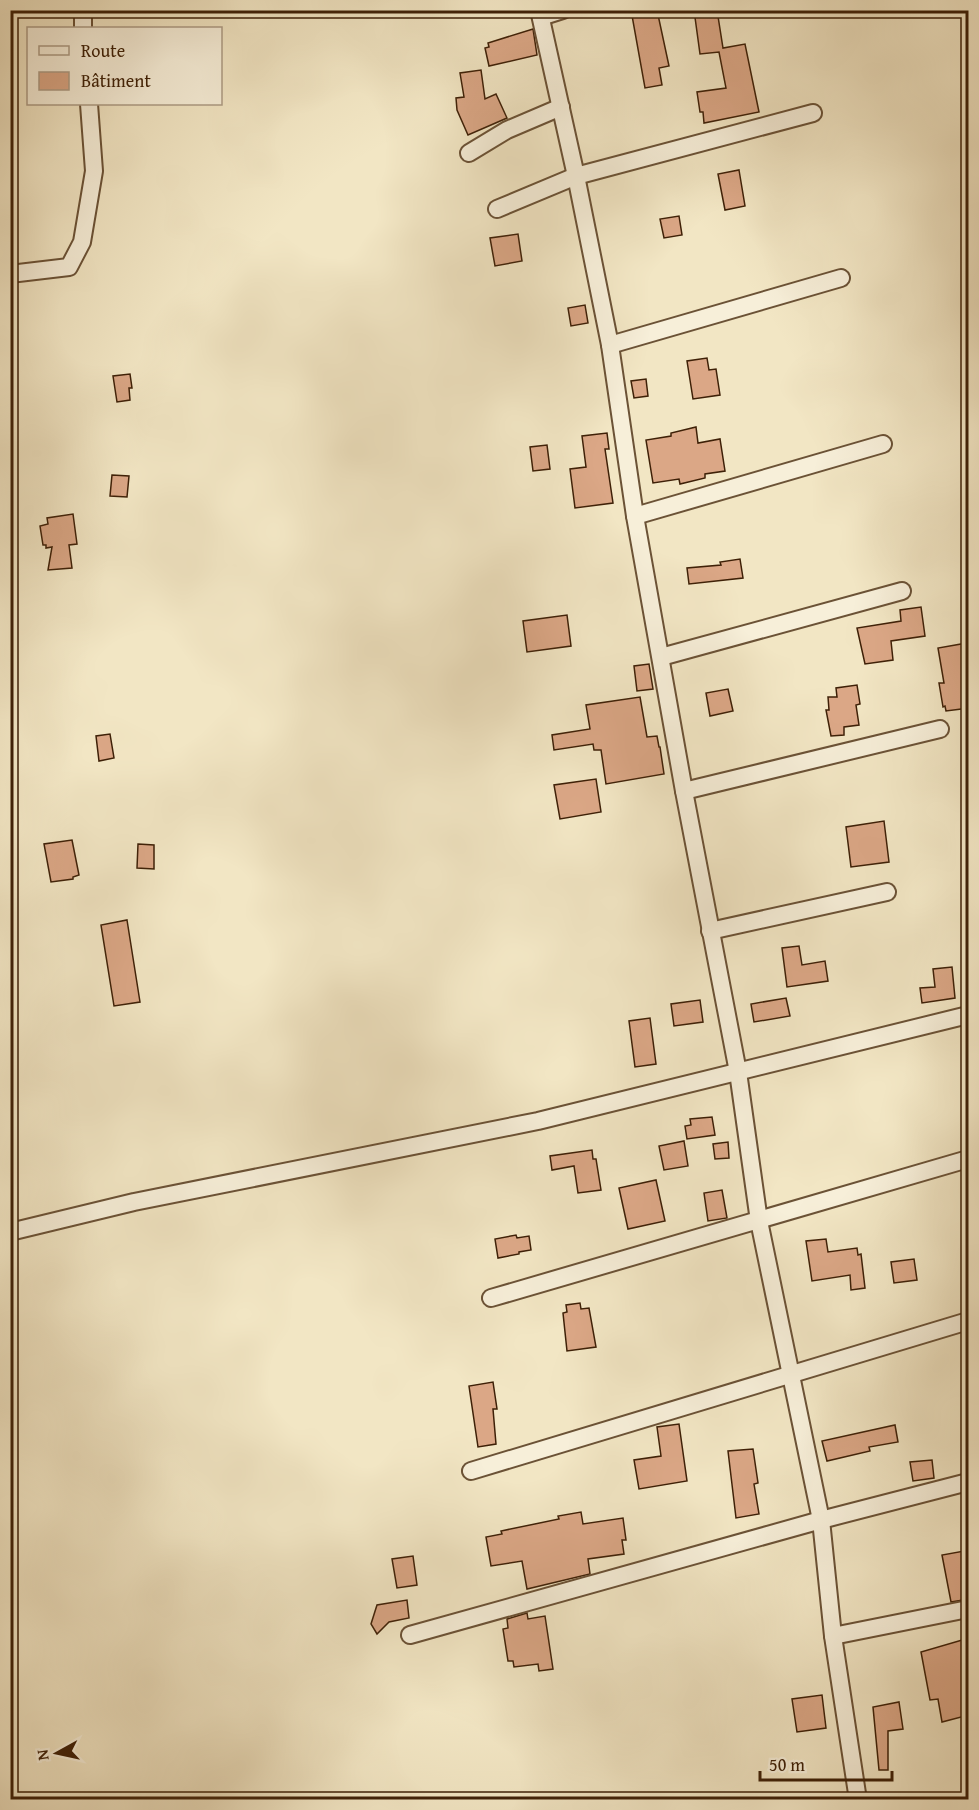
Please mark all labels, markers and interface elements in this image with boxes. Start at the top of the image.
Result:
legend [27,27,222,105]
text: Route [81,37,125,64]
text: Bâtiment [81,67,151,94]
north arrow [27,1723,87,1783]
scale bar [760,1744,892,1782]
text: N [29,1748,55,1762]
text: 50 m [769,1751,805,1778]

